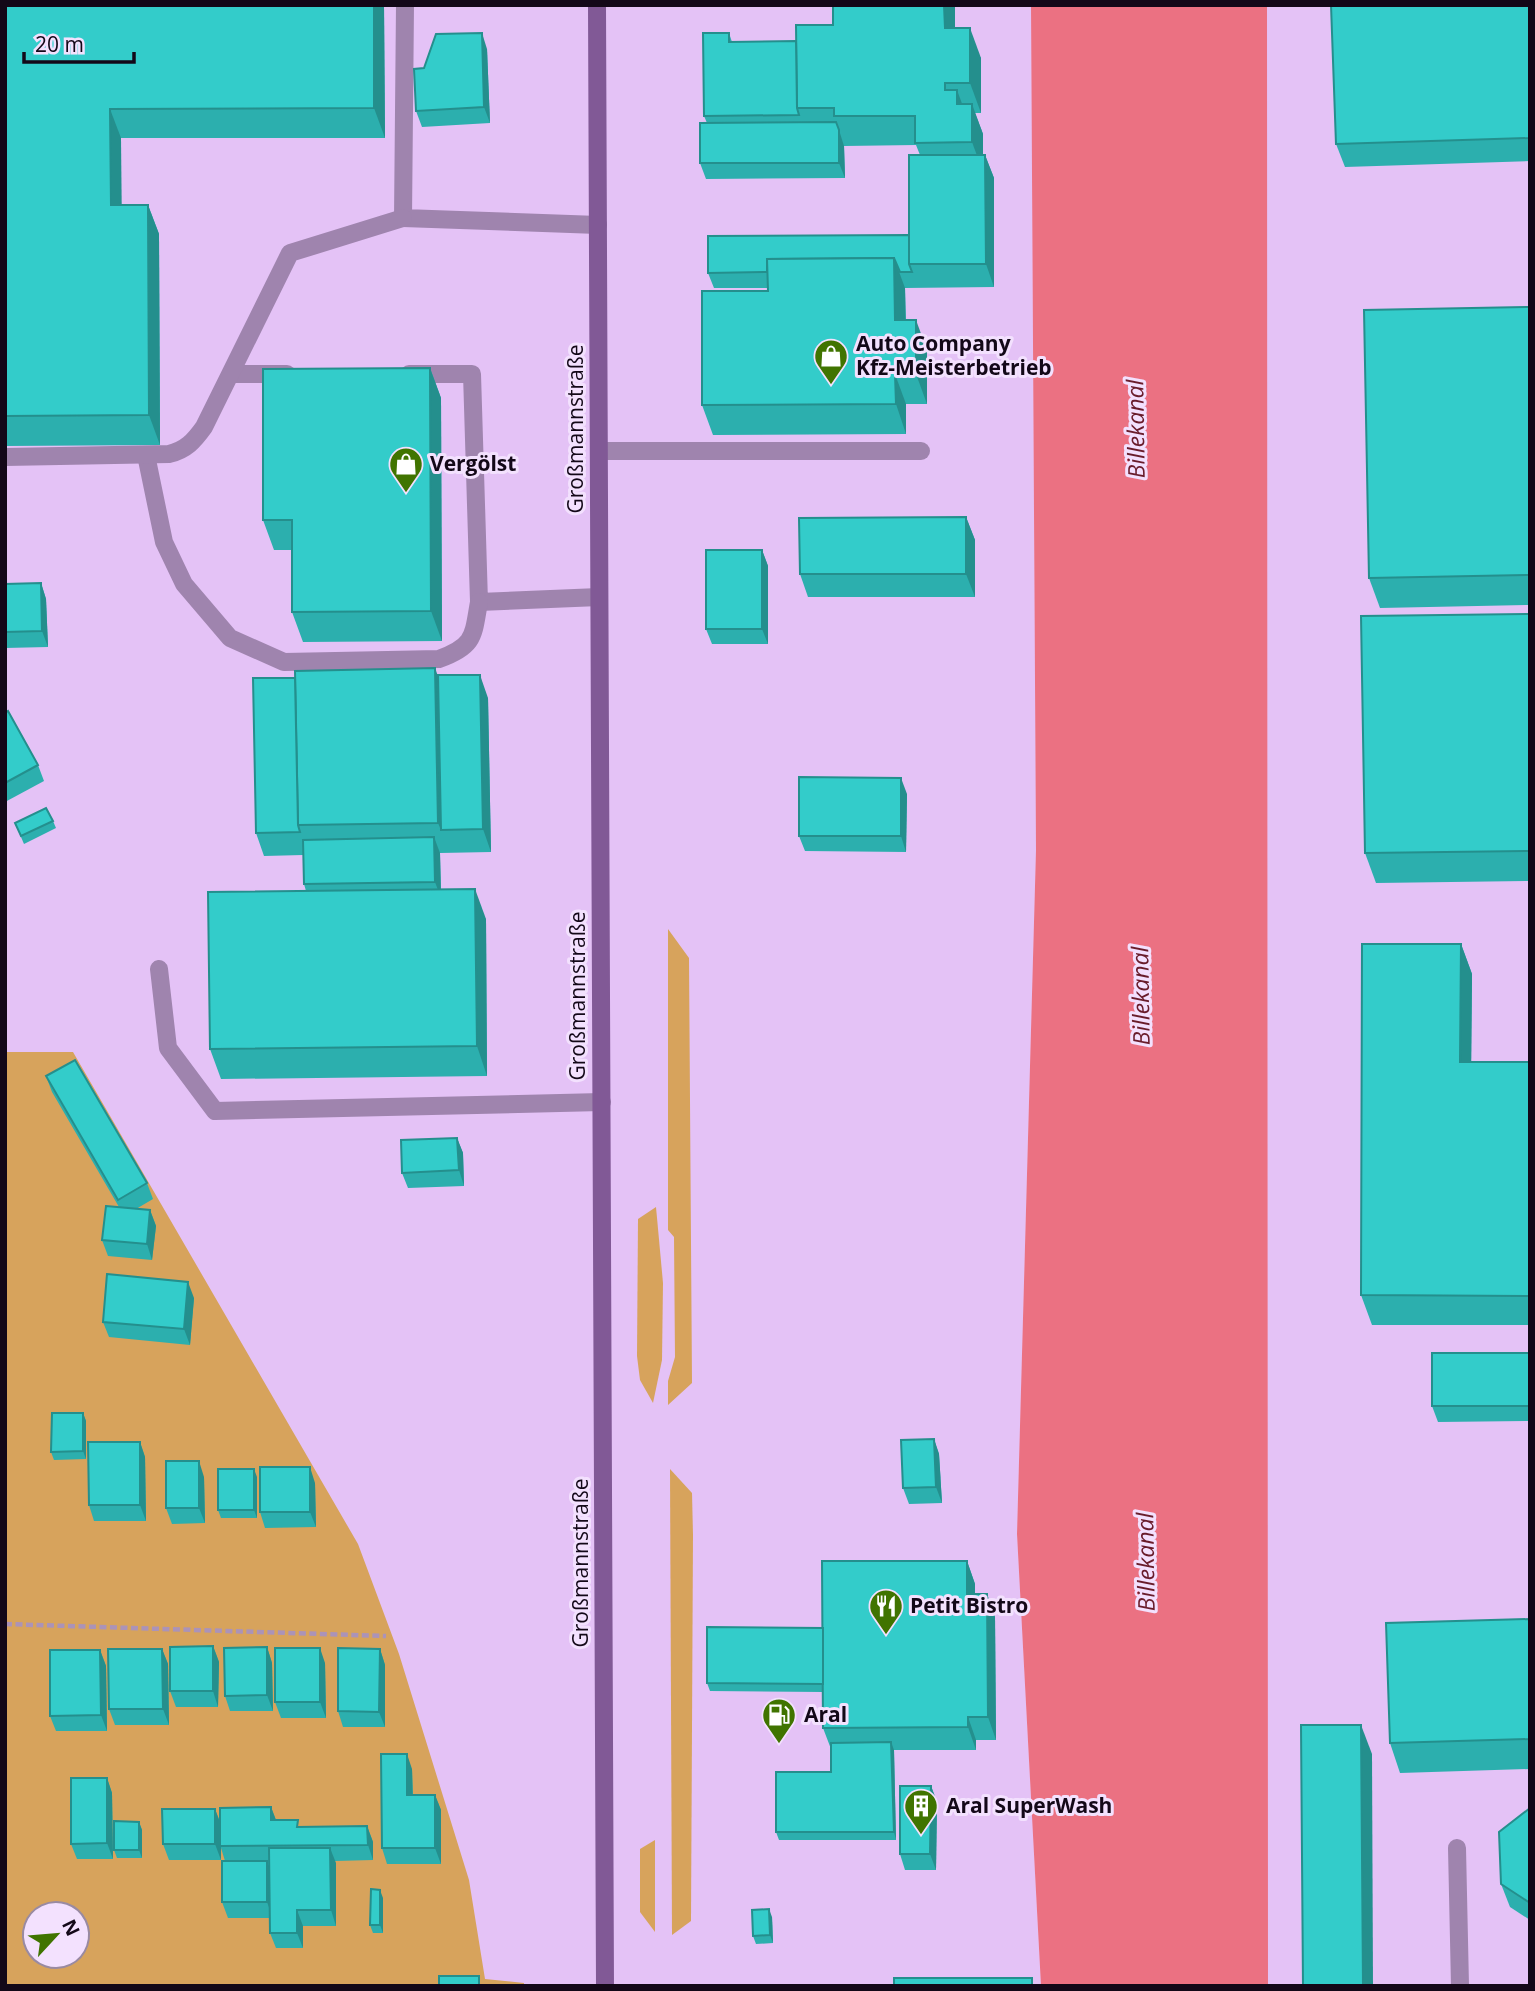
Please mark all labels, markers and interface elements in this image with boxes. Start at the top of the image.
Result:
scale bar [24,21,135,65]
text: 20 m [35,30,84,58]
place label: Auto Company Kfz-Meisterbetrieb [856,329,1052,381]
shop icon: Auto Company Kfz-Meisterbetrieb [812,337,850,386]
street label: Großmannstraße [561,344,589,514]
water label: Billekanal [1118,378,1152,479]
shop icon: Vergölst [387,445,425,494]
place label: Vergölst [430,449,516,477]
street label: Großmannstraße [563,911,591,1081]
water label: Billekanal [1123,945,1157,1046]
street label: Großmannstraße [566,1478,594,1648]
water label: Billekanal [1128,1511,1162,1612]
restaurant icon: Petit Bistro [867,1587,905,1636]
place label: Petit Bistro [910,1591,1028,1619]
fuel station icon: Aral [760,1696,798,1745]
place label: Aral [804,1700,847,1728]
building icon: Aral SuperWash [902,1787,940,1836]
place label: Aral SuperWash [946,1791,1112,1819]
north arrow [21,1900,91,1970]
text: N [56,1915,86,1940]

